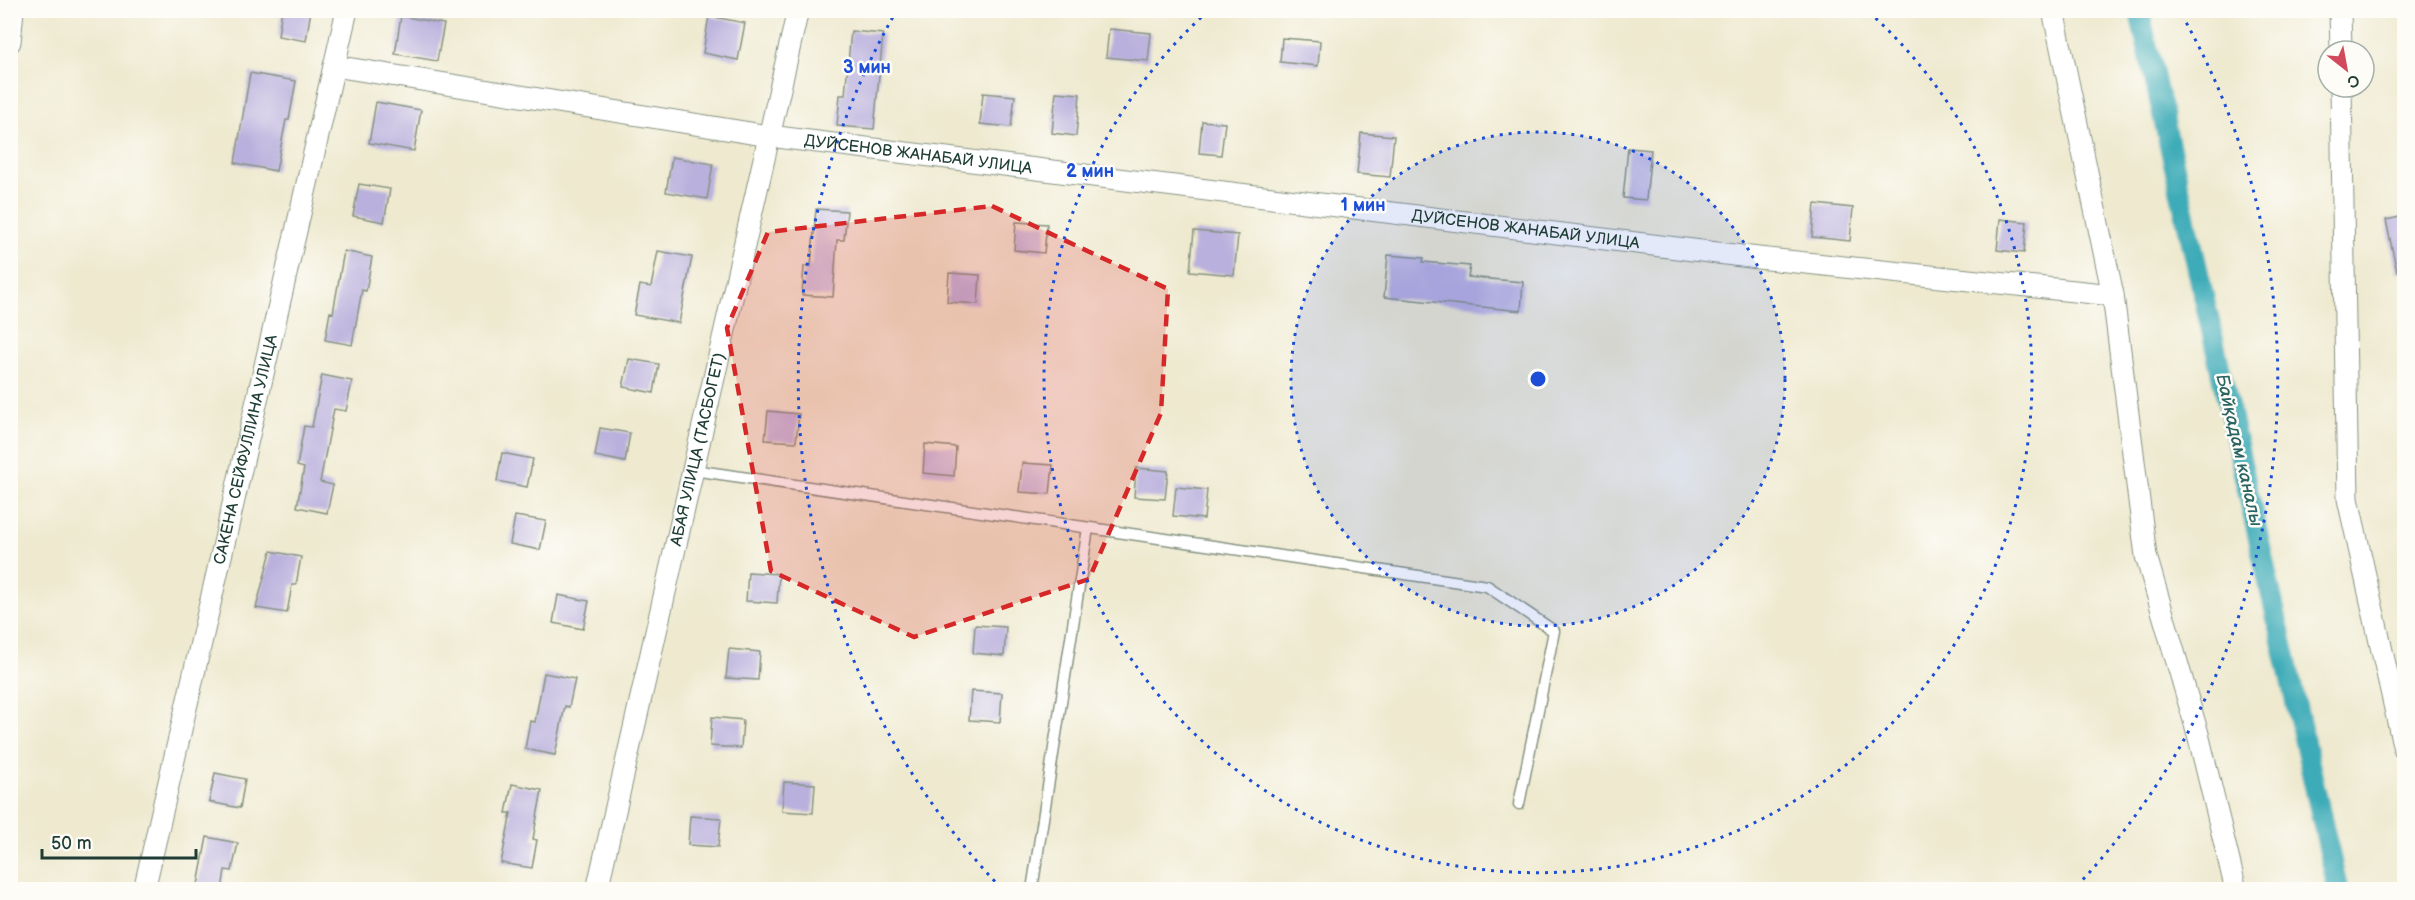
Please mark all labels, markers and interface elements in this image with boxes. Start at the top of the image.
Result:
north arrow [2316,39,2376,99]
text: 3 мин [843,57,891,78]
text: С [2343,70,2363,92]
street label: ДУЙСЕНОВ ЖАНАБАЙ УЛИЦА [803,131,1034,178]
text: 2 мин [1066,161,1114,182]
text: 1 мин [1341,195,1385,216]
street label: ДУЙСЕНОВ ЖАНАБАЙ УЛИЦА [1411,206,1641,253]
street label: САКЕНА СЕЙФУЛЛИНА УЛИЦА [210,333,281,566]
street label: АБАЯ УЛИЦА (ТАСБОГЕТ) [666,351,729,549]
centre of rings [1528,369,1548,389]
water label: Байқадам каналы [2211,372,2267,528]
scale bar [42,822,196,860]
text: 50 m [51,833,92,854]

